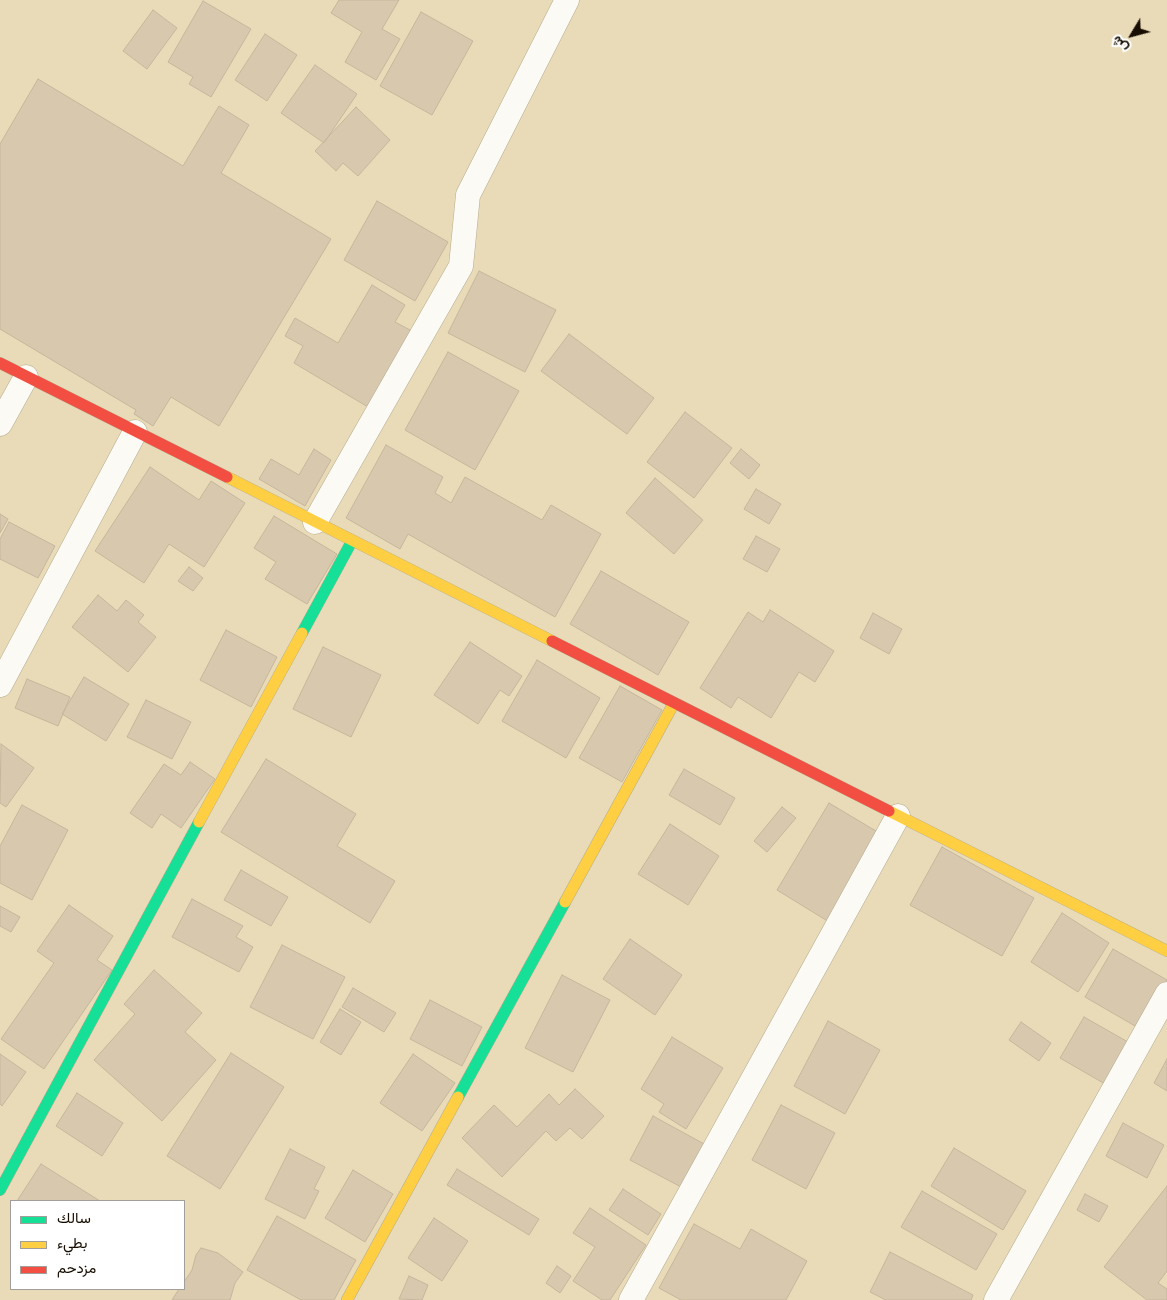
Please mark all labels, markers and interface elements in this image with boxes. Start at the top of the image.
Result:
north arrow [1107,10,1157,60]
text: ش [1107,32,1132,57]
legend [10,1200,185,1290]
text: سالك [57,1208,91,1228]
text: بطيء [57,1233,87,1253]
text: مزدحم [57,1258,96,1278]

